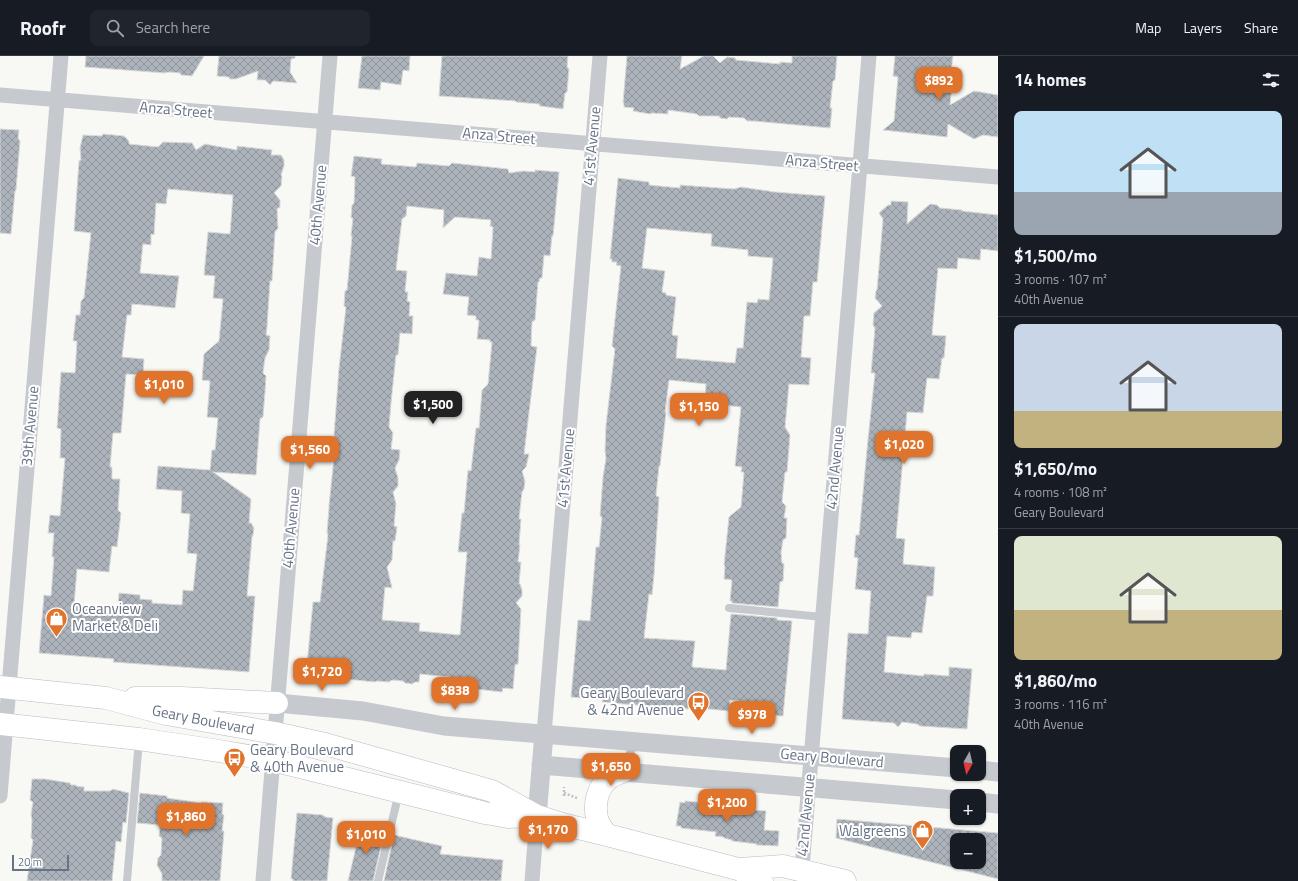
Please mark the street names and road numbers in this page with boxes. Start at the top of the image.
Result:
street label: Anza Street [139,95,214,124]
street label: 41st Avenue [577,105,606,186]
street label: Anza Street [462,121,537,150]
street label: Anza Street [785,148,860,177]
street label: 40th Avenue [303,164,332,246]
street label: 39th Avenue [15,385,44,467]
street label: 42nd Avenue [819,426,850,510]
street label: 41st Avenue [551,427,580,508]
street label: 40th Avenue [276,487,305,569]
street label: Geary Boulevard [150,698,256,741]
street label: Geary Boulevard [779,742,885,773]
street label: 42nd Avenue [790,773,821,857]

